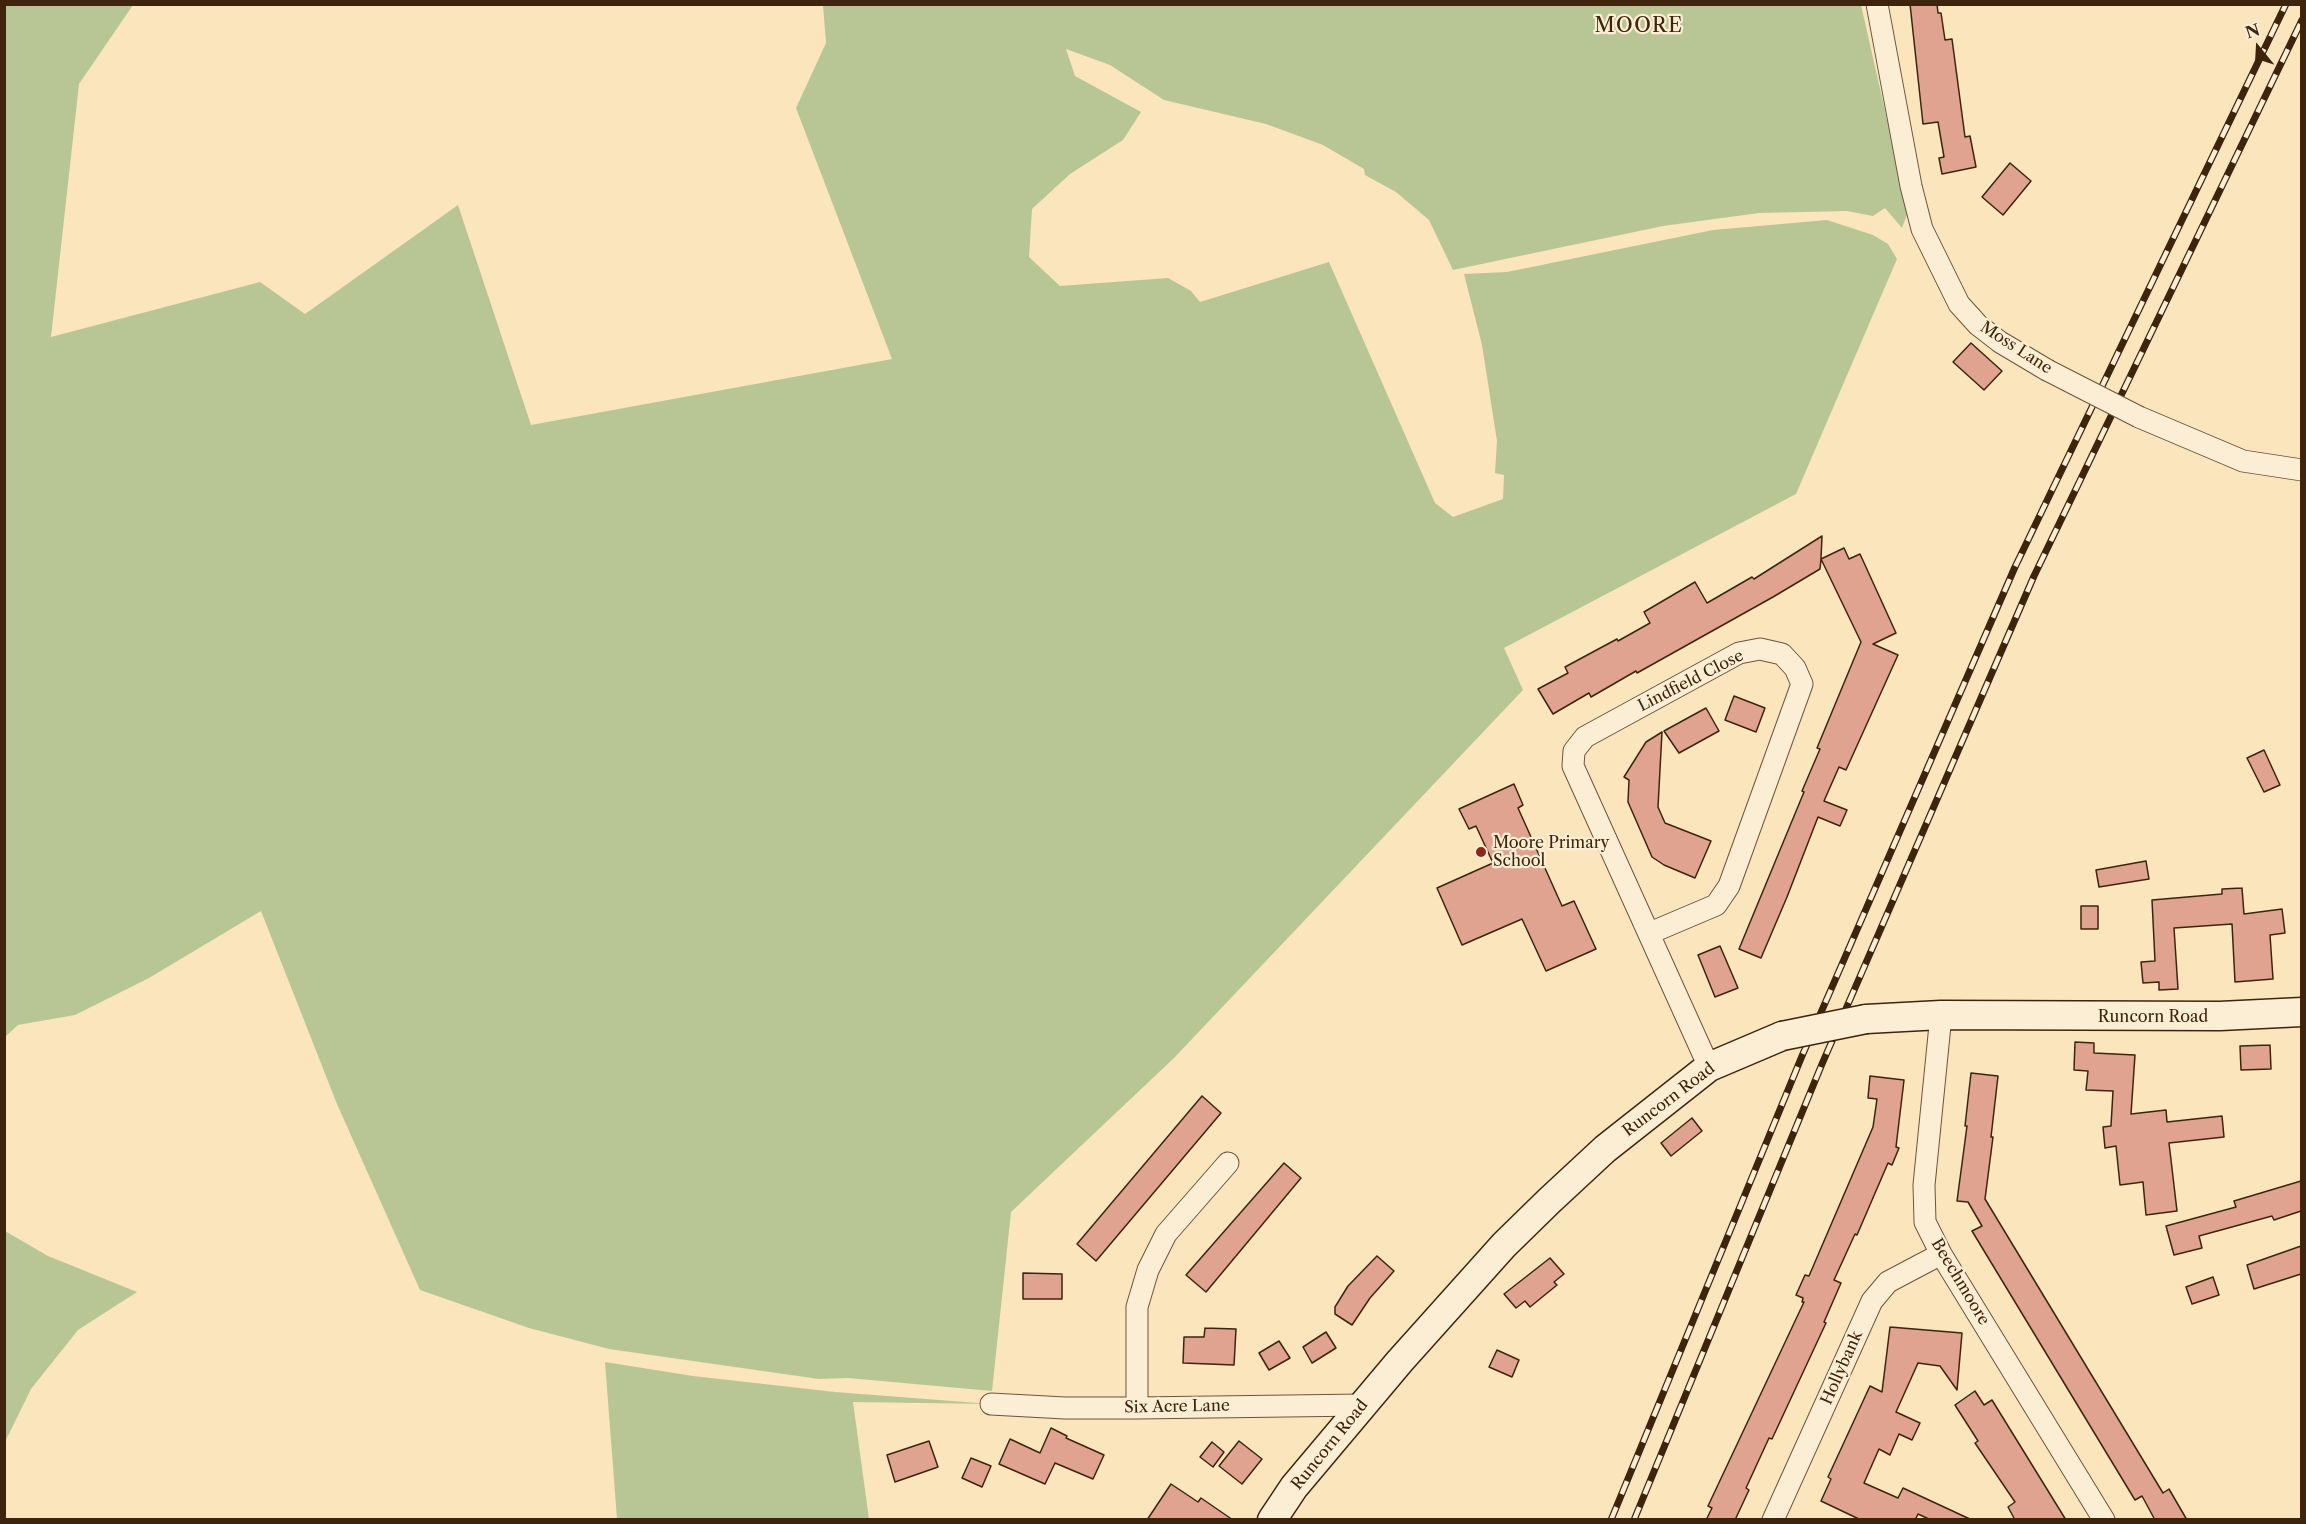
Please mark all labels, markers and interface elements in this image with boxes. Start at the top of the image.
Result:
district label: MOORE [1595,14,1683,38]
north arrow [2228,18,2288,78]
text: N [2243,19,2262,43]
street label: Moss Lane [1977,318,2055,378]
street label: Lindfield Close [1635,646,1747,716]
place label: Moore Primary School [1493,833,1609,871]
marker: Moore Primary School [1474,845,1488,859]
street label: Runcorn Road [2098,1007,2208,1027]
street label: Runcorn Road [1619,1059,1719,1141]
street label: Beechmoore [1927,1235,1993,1329]
street label: Hollybank [1817,1328,1867,1408]
street label: Six Acre Lane [1124,1396,1230,1418]
street label: Runcorn Road [1288,1396,1372,1494]

